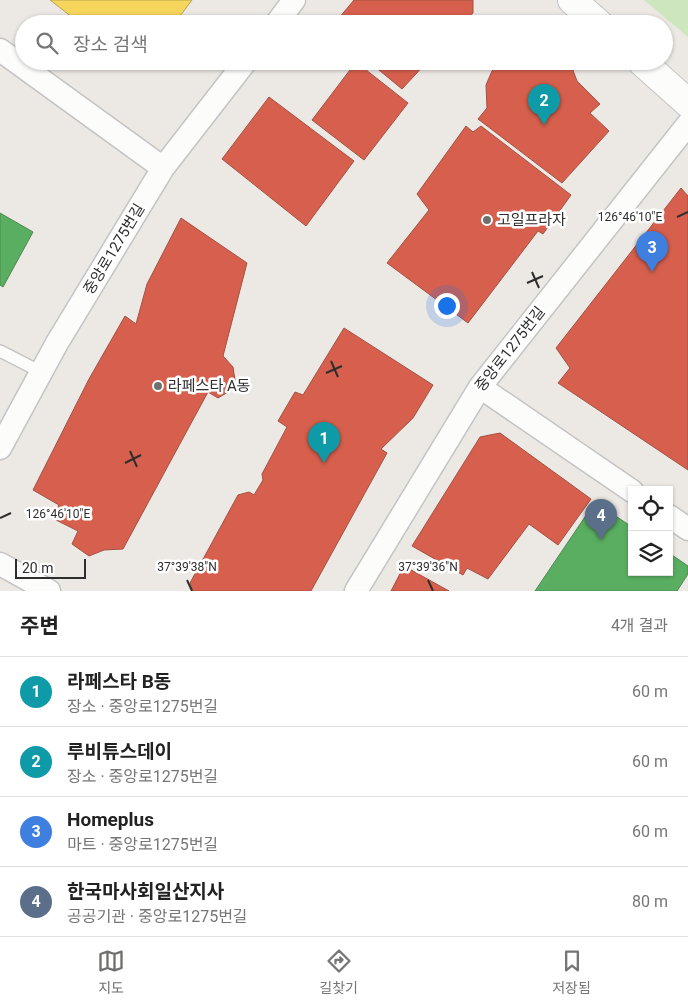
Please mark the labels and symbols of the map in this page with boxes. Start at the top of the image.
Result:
pin: 2 [528,84,560,125]
street label: 중앙로1275번길 [80,200,148,298]
text: 126°46'10"E [598,210,662,224]
place label: 고일프라자 [497,211,566,229]
marker: 고일프라자 [481,214,493,226]
pin: 3 [636,231,668,272]
your location [434,293,460,319]
street label: 중앙로1275번길 [471,303,549,395]
place label: 라페스타 A동 [168,377,251,395]
marker: 라페스타 A동 [152,380,164,392]
pin: 1 [308,422,340,463]
pin: 4 [585,499,617,540]
text: 126°46'10"E [26,507,90,521]
scale bar [15,556,86,579]
text: 37°39'38"N [157,560,217,574]
text: 37°39'36"N [398,560,458,574]

